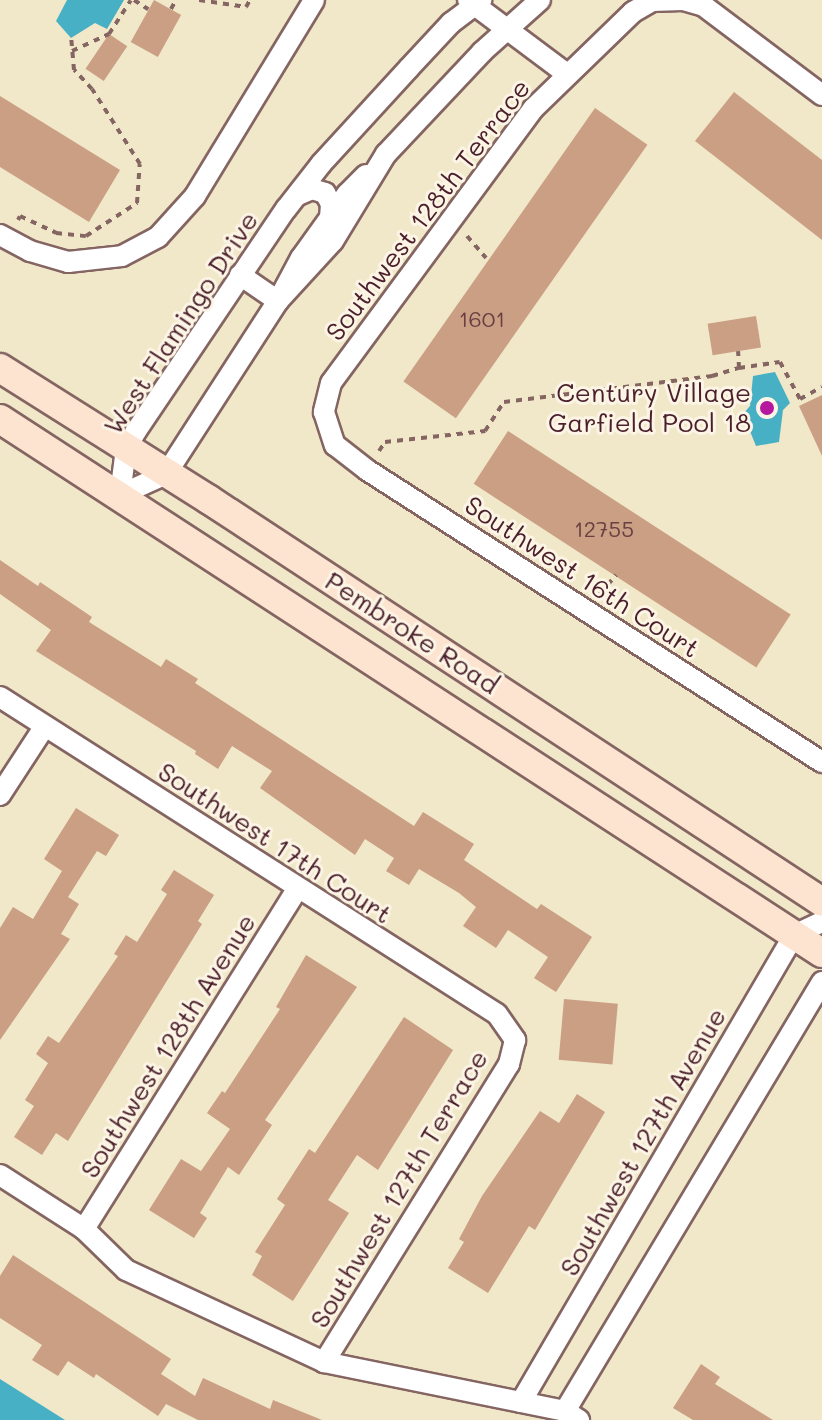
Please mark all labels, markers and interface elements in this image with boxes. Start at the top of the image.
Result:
street label: Southwest 128th Terrace [319,73,537,347]
street label: West Flamingo Drive [97,206,265,440]
house number: 1601 [459,306,505,332]
place label: Century Village Garfield Pool 18 [548,377,751,438]
marker: Century Village Garfield Pool 18 [758,399,776,417]
street label: Southwest 16th Court [459,489,705,665]
house number: 12755 [574,516,634,542]
street label: Pembroke Road [319,565,505,701]
street label: Southwest 17th Court [152,756,398,930]
street label: Southwest 128th Avenue [74,908,262,1184]
street label: Southwest 127th Avenue [553,1003,733,1281]
street label: Southwest 127th Terrace [304,1045,494,1333]

